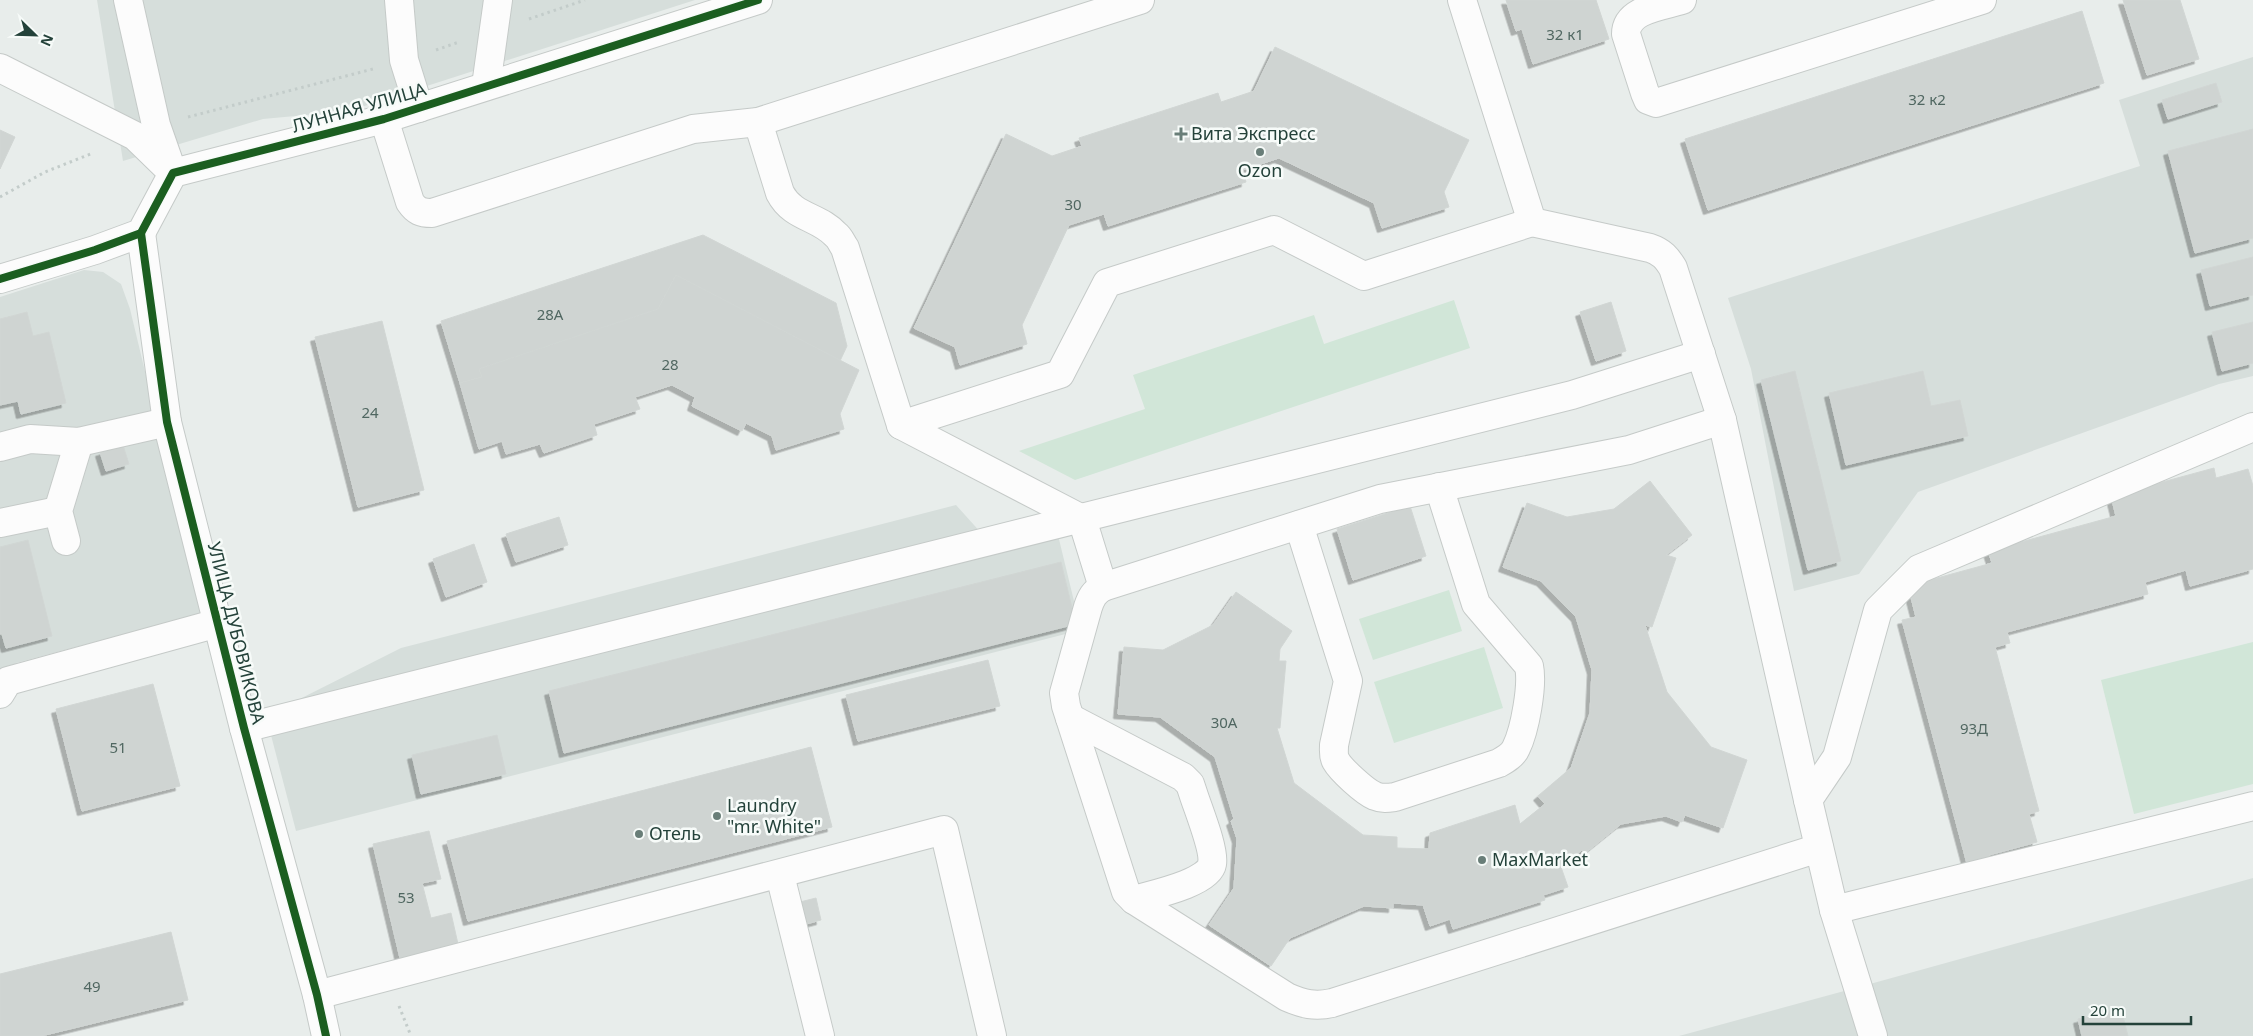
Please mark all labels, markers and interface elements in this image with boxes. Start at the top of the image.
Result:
north arrow [10,10,60,60]
house number: 32 к1 [1546,24,1584,44]
text: N [36,31,58,49]
street label: ЛУННАЯ УЛИЦА [289,76,429,138]
house number: 32 к2 [1908,89,1946,109]
place label: Вита Экспресс [1191,121,1316,145]
marker: Вита Экспресс [1175,128,1187,140]
marker: Ozon [1254,146,1266,158]
place label: Ozon [1238,158,1282,182]
house number: 30 [1064,194,1082,214]
house number: 28А [537,304,564,324]
house number: 28 [661,354,679,374]
house number: 24 [361,402,379,422]
street label: УЛИЦА ДУБОВИКОВА [203,539,271,727]
house number: 30А [1211,712,1238,732]
house number: 93Д [1960,718,1988,738]
house number: 51 [109,737,127,757]
place label: Laundry "mr. White" [727,793,821,838]
marker: Laundry "mr. White" [711,810,723,822]
place label: Отель [649,821,701,845]
marker: Отель [633,828,645,840]
place label: MaxMarket [1492,847,1589,871]
marker: MaxMarket [1476,854,1488,866]
house number: 53 [397,887,415,907]
house number: 49 [83,976,101,996]
scale bar [2083,994,2190,1026]
text: 20 m [2090,1000,2125,1020]

